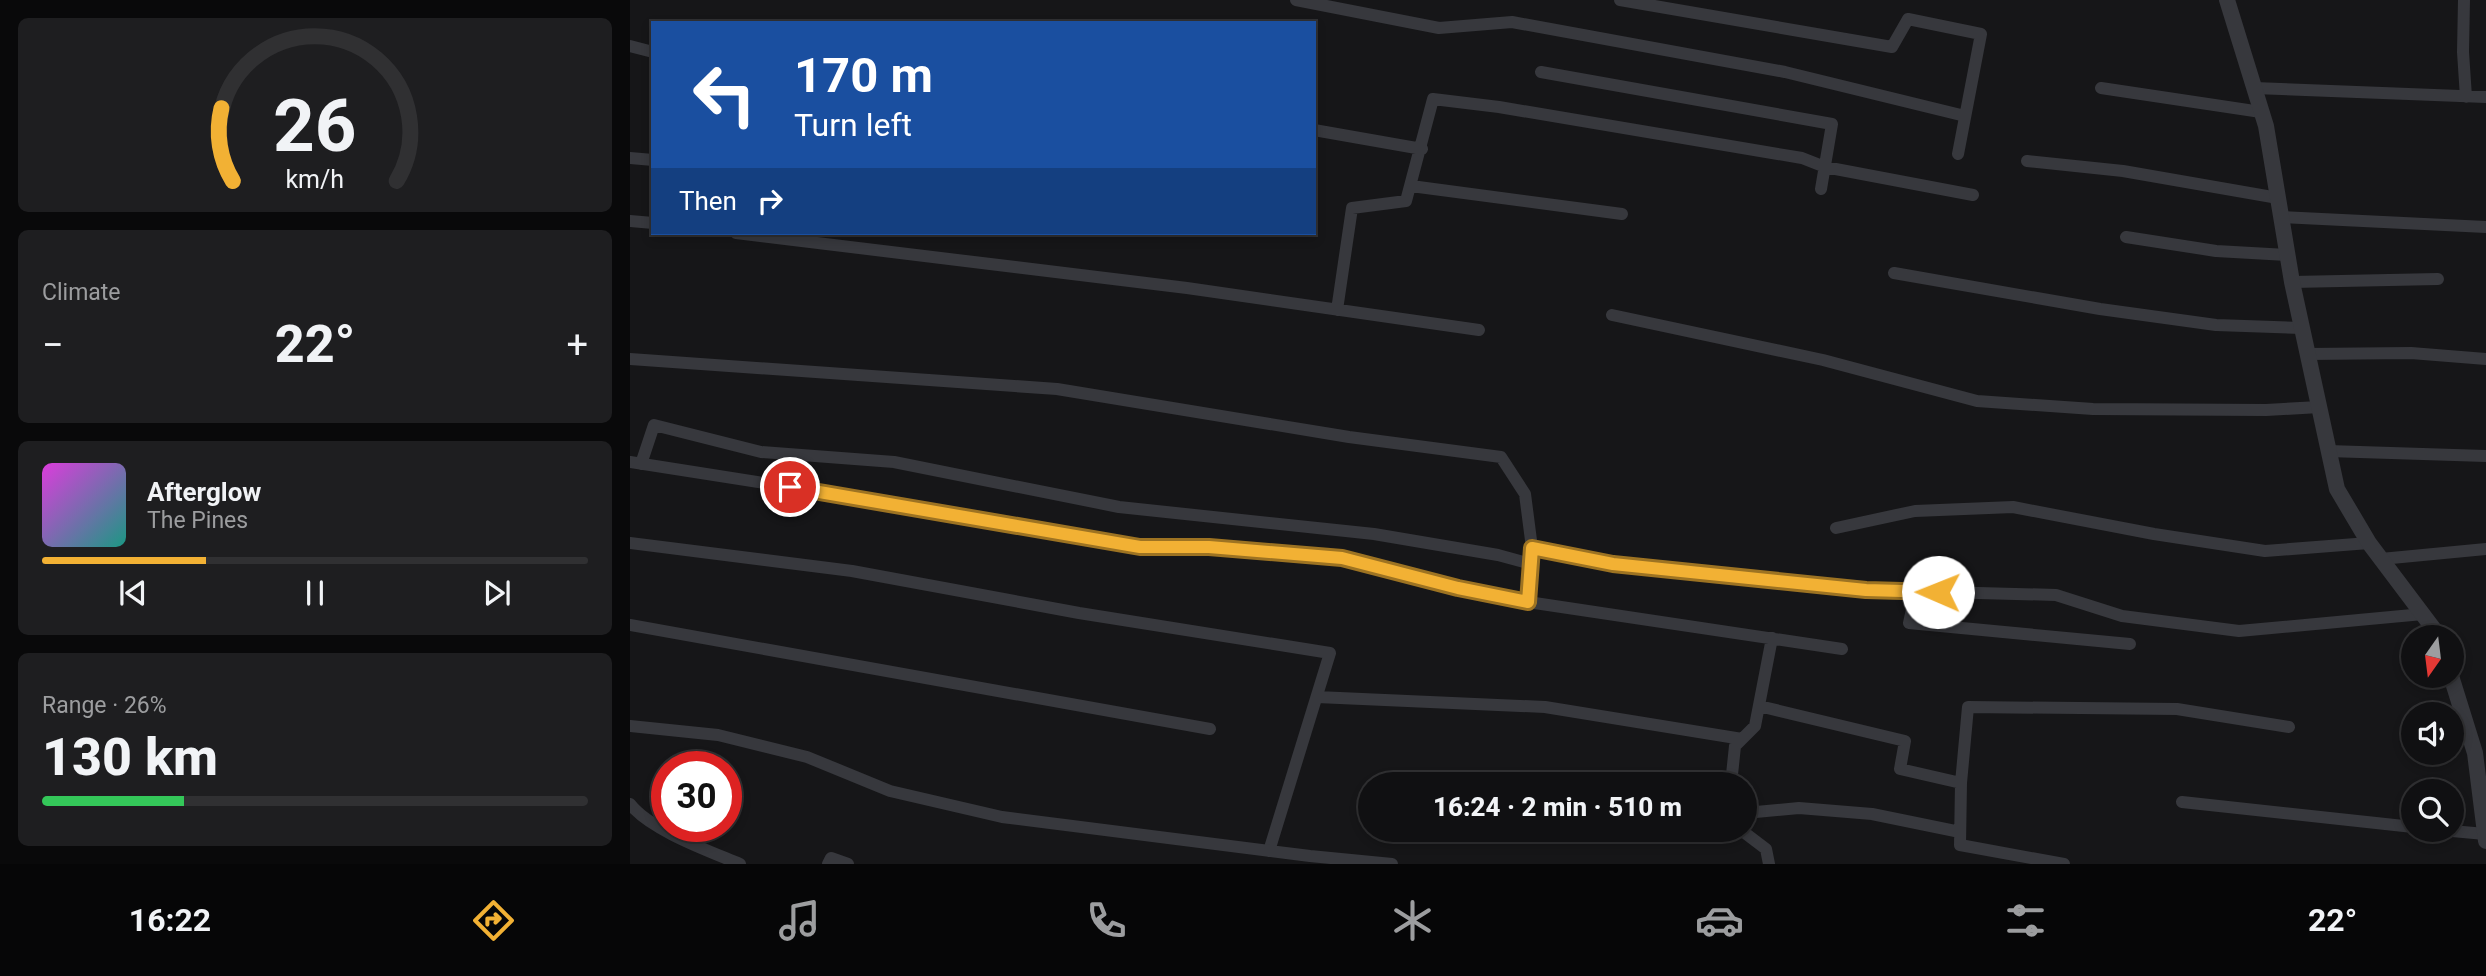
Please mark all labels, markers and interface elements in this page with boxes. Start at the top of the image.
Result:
text: 170 m [794,47,933,104]
icon: left [679,49,770,140]
text: 26 [273,83,357,169]
text: Turn left [794,106,912,144]
text: km/h [286,165,344,194]
icon: right [751,182,789,220]
text: Then [679,186,737,216]
text: Climate [42,279,121,306]
text: 22° [275,314,355,375]
text: − [42,323,64,367]
text: + [566,323,588,367]
pin [760,457,820,517]
icon: arrive [771,468,809,506]
text: Afterglow [147,477,261,507]
text: The Pines [147,507,248,534]
position arrow [1901,555,1975,629]
icon: previous [114,574,152,612]
icon: pause [296,574,334,612]
icon: next [478,574,516,612]
north arrow [2401,625,2464,688]
map controls [2401,625,2464,842]
text: Range · 26% [42,692,167,719]
button: sound [2401,702,2464,765]
text: 130 km [42,727,218,788]
speed limit sign: 30 [651,751,742,842]
button: search [2401,779,2464,842]
text: 16:24 · 2 min · 510 m [1433,792,1682,822]
icon: directions [469,896,518,945]
icon: music [775,896,824,945]
icon: phone [1082,896,1131,945]
icon: climate [1388,896,1437,945]
icon: car [1695,896,1744,945]
icon: filters [2001,896,2050,945]
text: 16:22 [129,901,211,939]
text: 22° [2308,901,2357,939]

